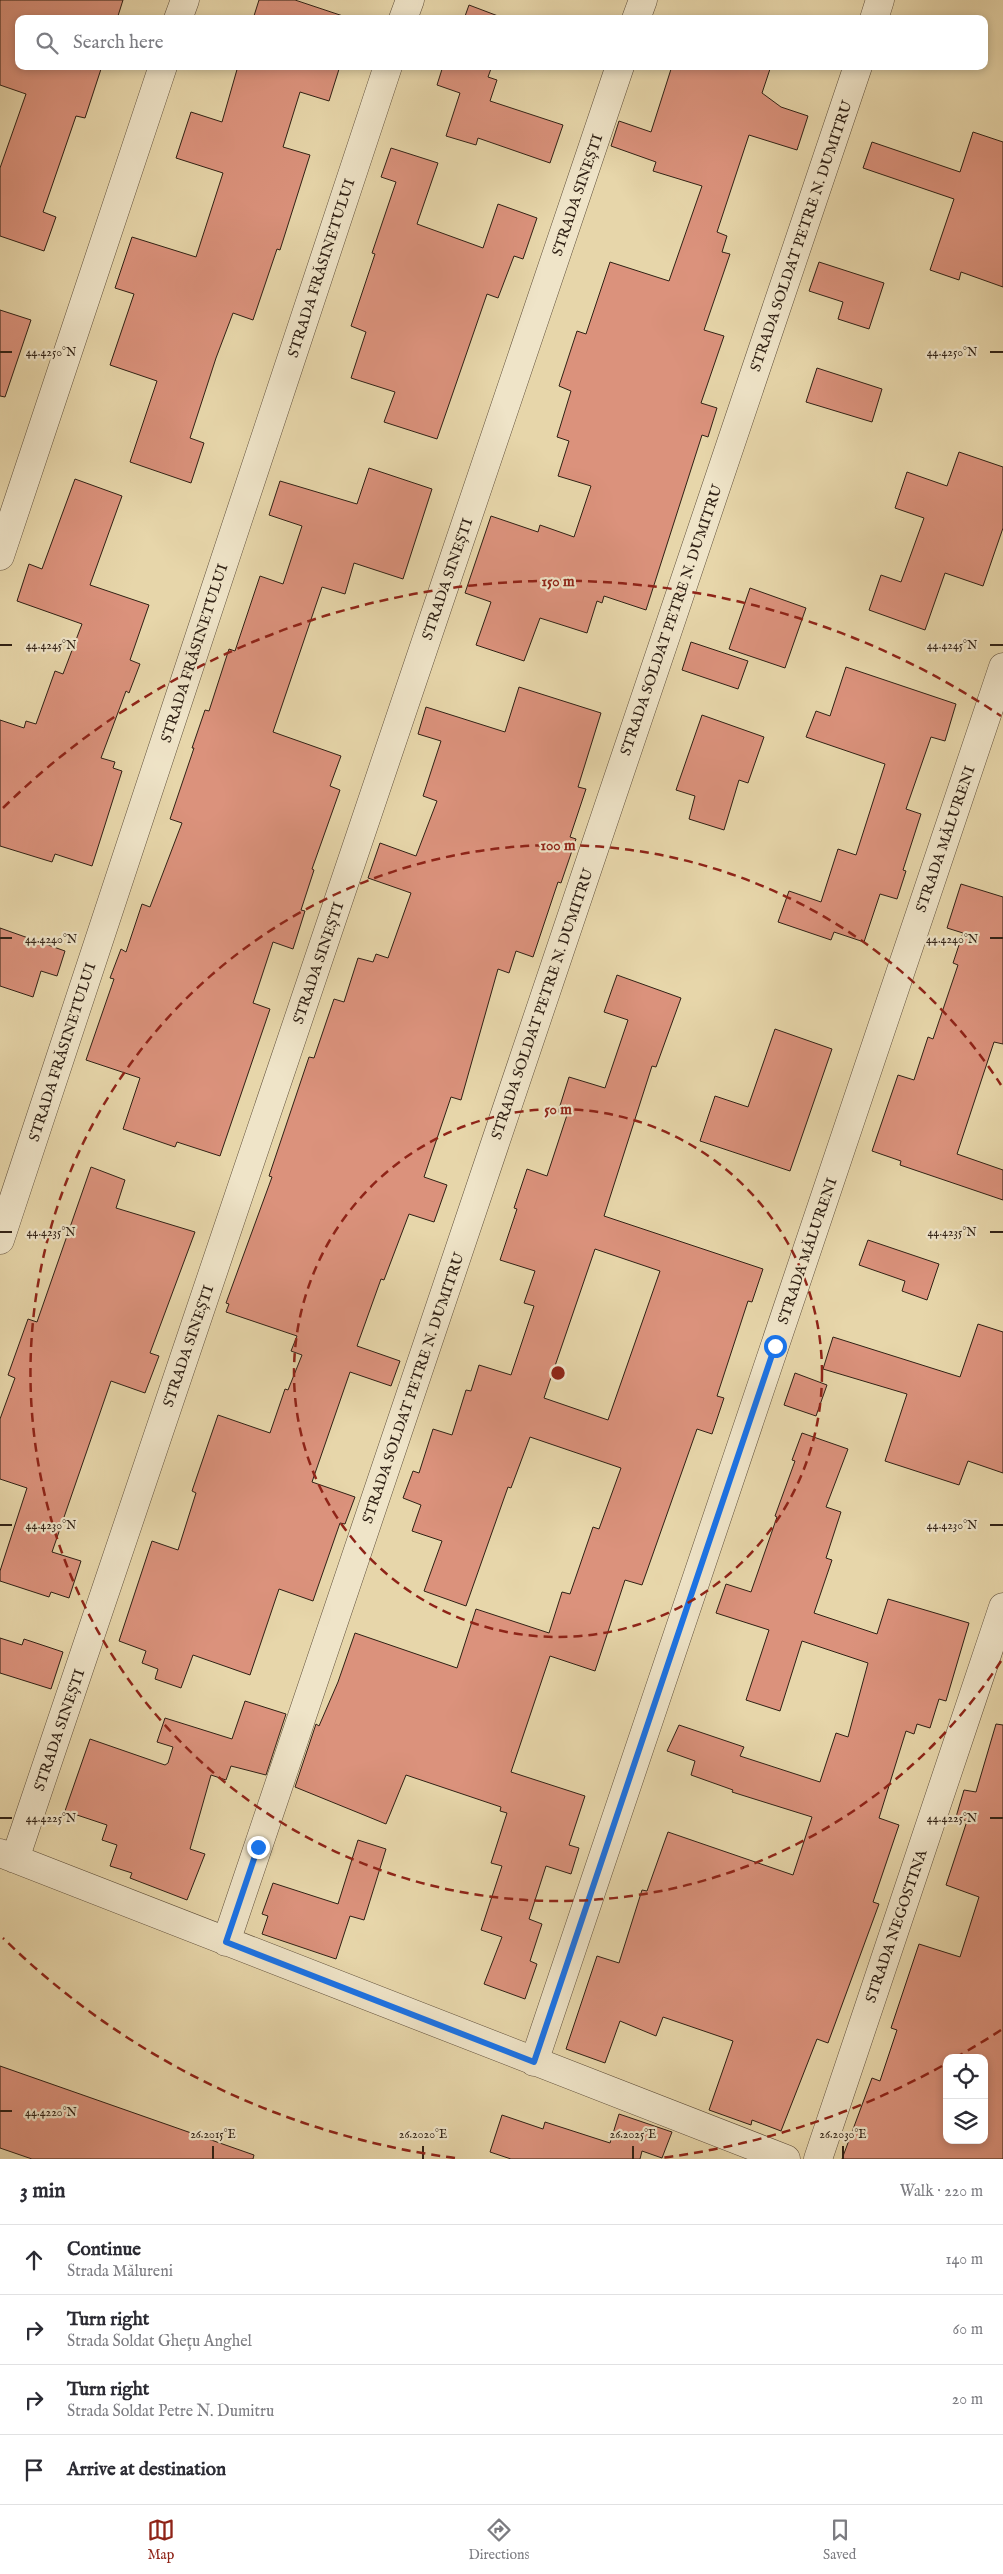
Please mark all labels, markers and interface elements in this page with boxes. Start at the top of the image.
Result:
search box [15,15,988,70]
icon: search [33,29,61,57]
text: Search here [73,31,164,55]
street label: STRADA SOLDAT PETRE N. DUMITRU [746,98,857,374]
street label: STRADA SINEȘTI [548,131,607,259]
street label: STRADA FRĂSINETULUI [284,176,360,360]
text: 44.4250°N [26,345,77,360]
text: 44.4250°N [927,345,978,360]
street label: STRADA SOLDAT PETRE N. DUMITRU [616,482,727,758]
street label: STRADA SINEȘTI [418,515,477,643]
street label: STRADA FRĂSINETULUI [157,561,233,745]
text: 150 m [541,572,575,591]
text: 44.4245°N [26,638,77,653]
text: 44.4245°N [927,638,978,653]
street label: STRADA MĂLURENI [911,763,980,915]
text: 100 m [540,836,576,855]
street label: STRADA SOLDAT PETRE N. DUMITRU [487,866,598,1142]
street label: STRADA SINEȘTI [289,899,348,1027]
text: 44.4240°N [25,932,78,947]
text: 44.4240°N [926,932,979,947]
street label: STRADA FRĂSINETULUI [25,960,101,1144]
text: 50 m [544,1100,572,1119]
street label: STRADA MĂLURENI [773,1175,842,1327]
text: 44.4235°N [26,1225,76,1240]
text: 44.4235°N [927,1225,977,1240]
street label: STRADA SOLDAT PETRE N. DUMITRU [358,1250,469,1526]
street label: STRADA SINEȘTI [159,1282,218,1410]
route start [764,1335,787,1358]
centre of rings [549,1364,567,1382]
text: 44.4230°N [26,1518,77,1533]
text: 44.4230°N [927,1518,978,1533]
street label: STRADA SINEȘTI [30,1666,89,1794]
text: 44.4225°N [26,1811,77,1826]
text: 44.4225°N [927,1811,978,1826]
route end [247,1836,270,1859]
street label: STRADA NEGOSTINA [861,1846,932,2005]
map controls [943,2054,988,2144]
button: locate [943,2054,988,2099]
button: layers [943,2099,988,2144]
text: 44.4220°N [25,2105,78,2120]
text: 26.2015°E [190,2127,236,2142]
text: 26.2020°E [399,2127,447,2142]
text: 26.2025°E [610,2127,656,2142]
text: 26.2030°E [819,2127,867,2142]
text: 3 min [20,2178,65,2205]
text: Walk · 220 m [900,2182,983,2202]
text: Continue [67,2238,141,2262]
icon: ahead [20,2246,48,2274]
text: 140 m [945,2250,983,2270]
text: Strada Mălureni [67,2262,173,2282]
text: Turn right [67,2308,149,2332]
icon: right [20,2316,48,2344]
text: 60 m [953,2320,983,2340]
text: Strada Soldat Ghețu Anghel [67,2332,252,2352]
text: Turn right [67,2378,149,2402]
icon: right [20,2386,48,2414]
text: 20 m [952,2390,983,2410]
text: Strada Soldat Petre N. Dumitru [67,2402,274,2422]
icon: arrive [20,2456,48,2484]
text: Arrive at destination [67,2458,226,2482]
tab: Map [147,2516,175,2564]
tab: Directions [468,2516,529,2564]
tab: Saved [823,2516,856,2564]

